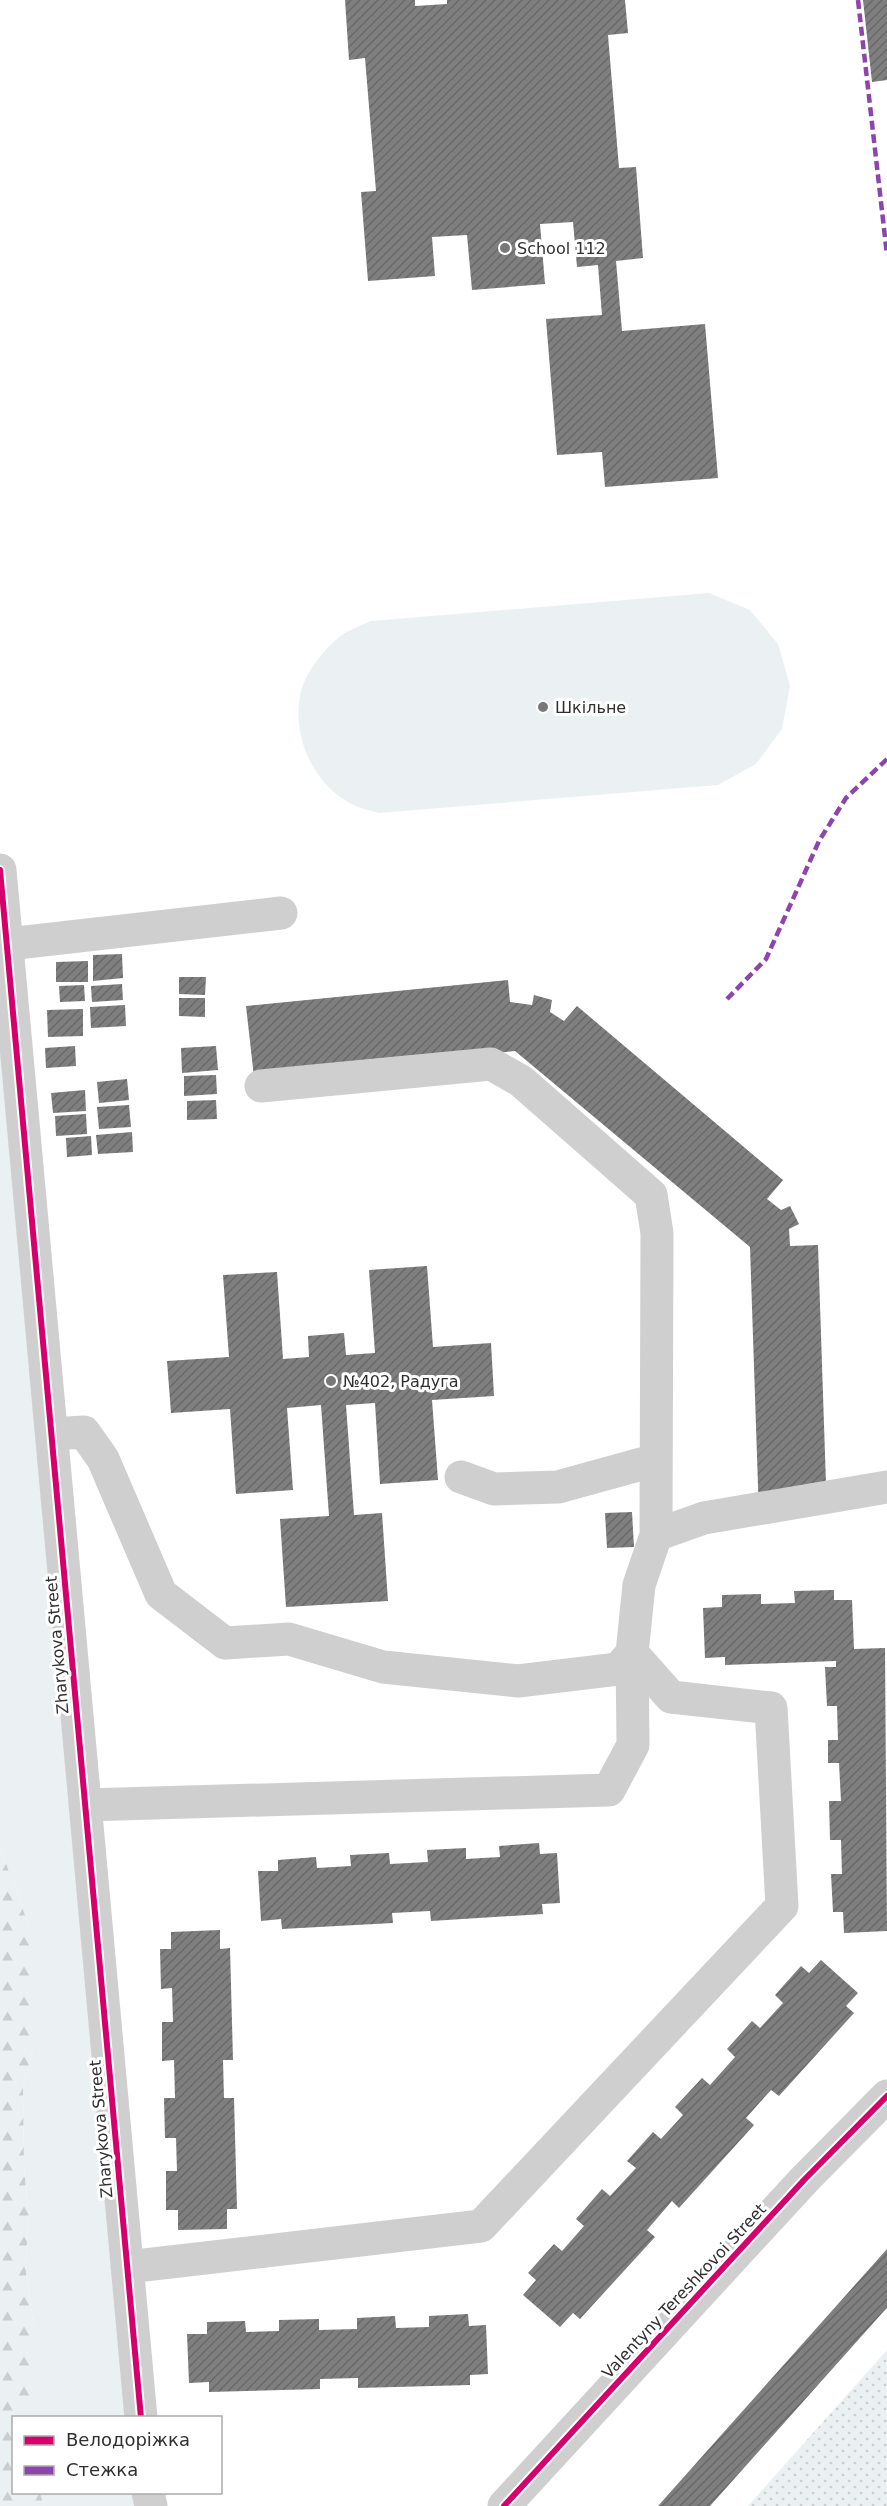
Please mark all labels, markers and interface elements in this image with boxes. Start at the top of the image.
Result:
place label: School 112 [517,239,606,258]
marker: School 112 [498,241,512,255]
place label: Шкільне [555,698,626,717]
marker: Шкільне [536,700,550,714]
place label: №402, Радуга [343,1372,459,1391]
marker: №402, Радуга [324,1374,338,1388]
street label: Zharykova Street [42,1575,72,1715]
street label: Zharykova Street [86,2059,116,2199]
street label: Valentyny Tereshkovoi Street [598,2200,770,2382]
legend [12,2416,222,2494]
text: Велодоріжка [66,2429,190,2450]
text: Стежка [66,2459,138,2480]

